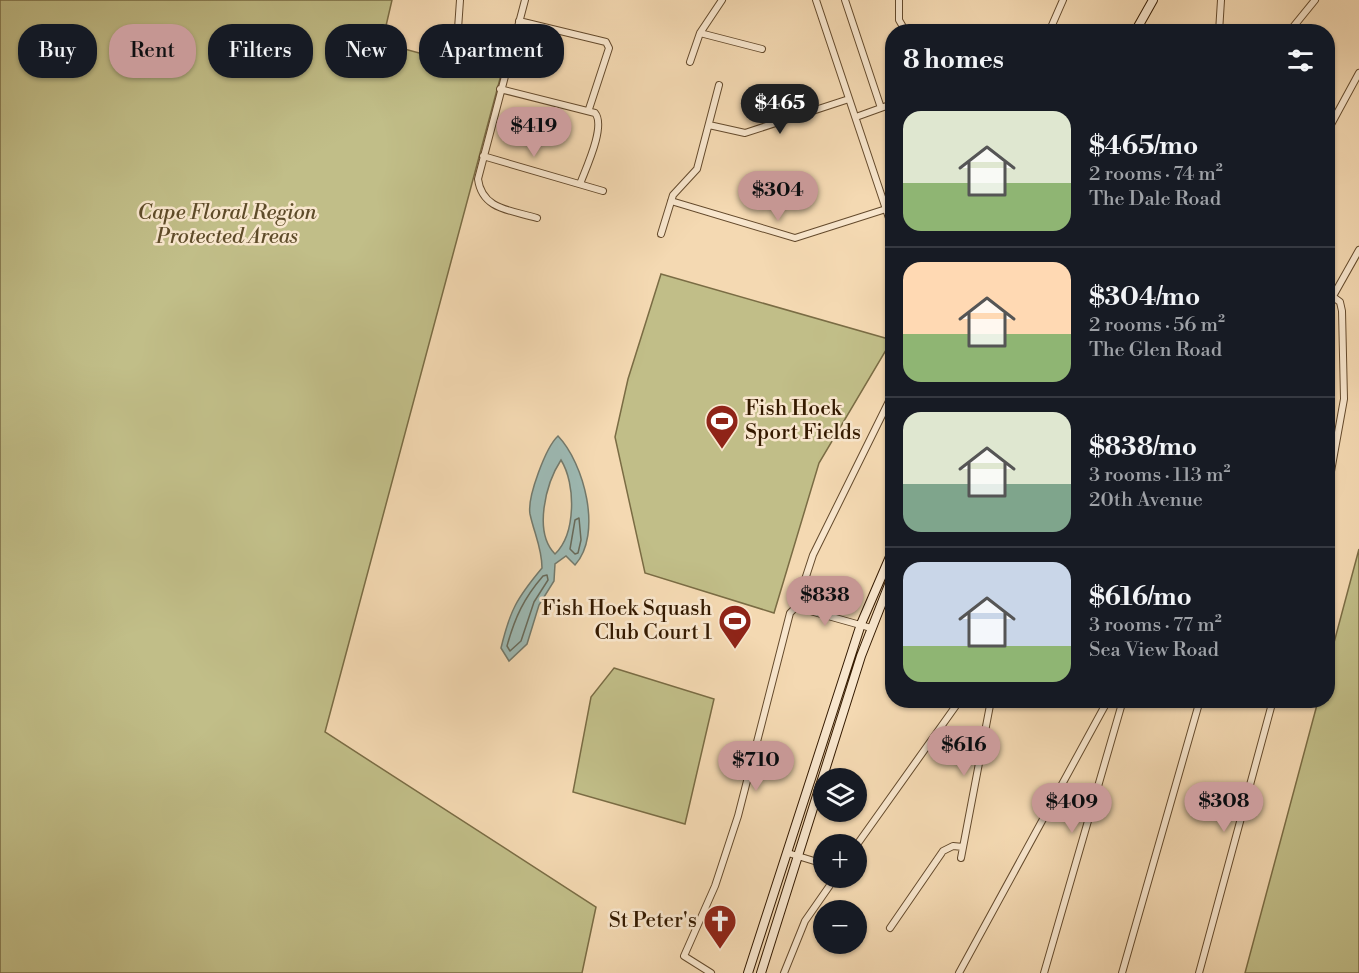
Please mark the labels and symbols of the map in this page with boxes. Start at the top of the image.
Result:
pin: $465 [744,84,816,135]
pin: $419 [498,107,570,158]
pin: $304 [742,171,814,222]
park label: Cape Floral Region Protected Areas [137,200,317,250]
place label: Fish Hoek Sport Fields [745,396,861,446]
sports icon: Fish Hoek Sport Fields [704,403,740,450]
pin: $838 [789,576,861,627]
place label: Fish Hoek Squash Club Court 1 [542,596,712,646]
sports icon: Fish Hoek Squash Club Court 1 [717,603,753,650]
pin: $616 [928,726,1000,777]
pin: $710 [720,741,792,792]
pin: $308 [1188,782,1260,833]
pin: $409 [1036,783,1108,834]
church icon: St Peter's [702,903,738,950]
place label: St Peter's [609,908,697,934]

